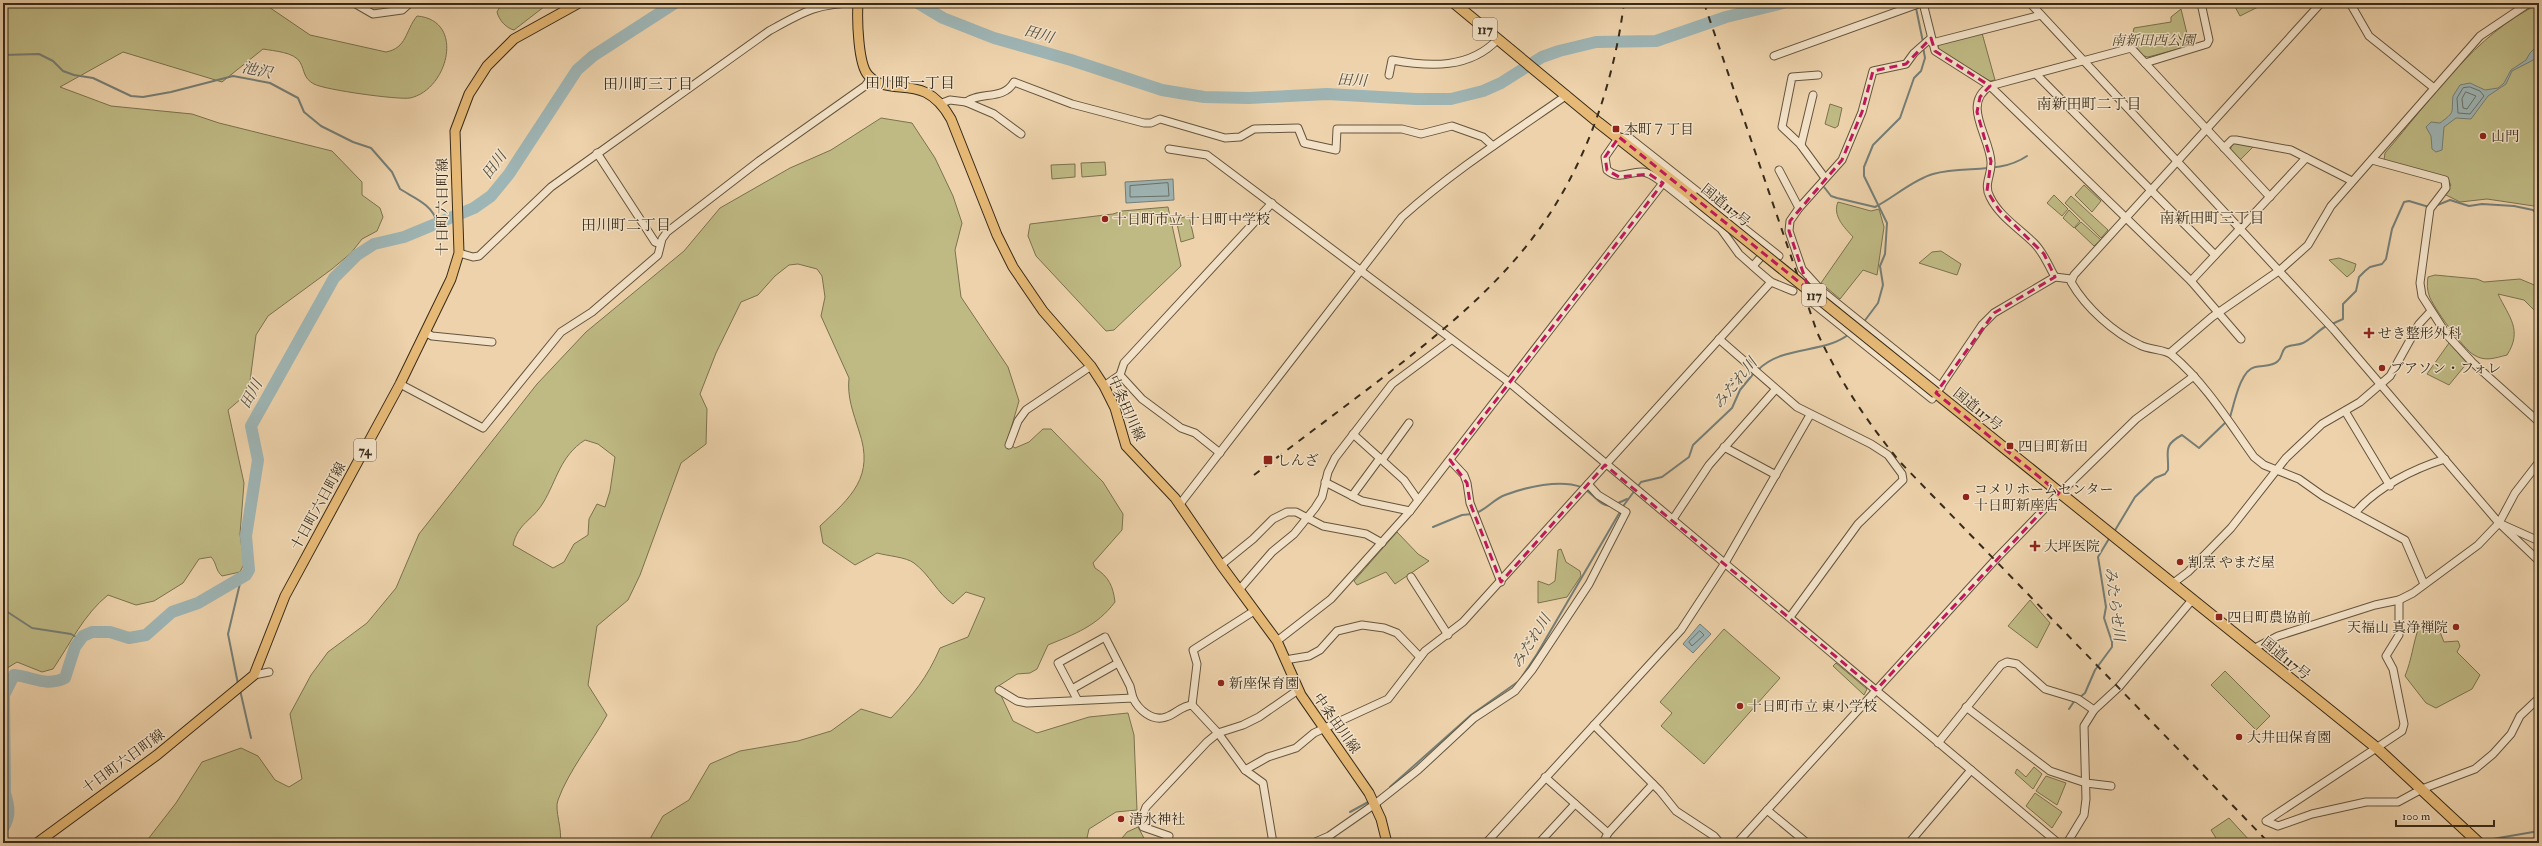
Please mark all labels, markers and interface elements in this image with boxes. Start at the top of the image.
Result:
road number: 117 [1473,18,1497,40]
water label: 田川 [1022,21,1058,48]
park label: 南新田西公園 [2111,32,2197,49]
water label: 池沢 [240,58,275,83]
water label: 田川 [1336,70,1369,91]
district label: 田川町一丁目 [865,74,955,93]
district label: 田川町三丁目 [603,75,693,94]
district label: 南新田町二丁目 [2036,95,2142,114]
place label: 本町７丁目 [1624,121,1694,138]
marker: 本町７丁目 [1611,124,1621,134]
place label: 山門 [2491,128,2519,145]
marker: 山門 [2478,131,2488,141]
water label: 田川 [478,146,512,183]
street label: 十日町六日町線 [434,158,451,256]
street label: 国道117号 [1698,180,1754,230]
district label: 南新田町三丁目 [2159,209,2265,228]
place label: 十日町市立 十日町中学校 [1113,211,1270,228]
marker: 十日町市立 十日町中学校 [1100,214,1110,224]
district label: 田川町二丁目 [581,216,671,235]
road number: 117 [1802,284,1826,306]
place label: せき整形外科 [2378,325,2462,342]
marker: せき整形外科 [2363,327,2375,339]
water label: みだれ川 [1709,352,1763,413]
place label: ブアソン・フォレ [2390,360,2501,377]
marker: ブアソン・フォレ [2377,363,2387,373]
street label: 中条田川線 [1105,373,1149,444]
water label: 田川 [236,375,268,412]
street label: 国道117号 [1950,384,2006,434]
place label: 四日町新田 [2018,438,2088,455]
road number: 74 [354,439,376,461]
marker: 四日町新田 [2005,441,2015,451]
place label: しんざ [1277,452,1319,469]
marker: しんざ [1262,454,1274,466]
street label: 十日町六日町線 [287,459,350,553]
place label: コメリホームセンター 十日町新座店 [1974,481,2113,514]
marker: コメリホームセンター 十日町新座店 [1961,492,1971,502]
place label: 大坪医院 [2044,538,2100,555]
marker: 大坪医院 [2029,540,2041,552]
place label: 割烹 やまだ屋 [2188,554,2275,571]
marker: 割烹 やまだ屋 [2175,557,2185,567]
water label: みたらせ川 [2101,566,2129,644]
water label: みだれ川 [1507,609,1556,672]
place label: 四日町農協前 [2227,609,2311,626]
marker: 四日町農協前 [2214,612,2224,622]
place label: 天福山 真浄禅院 [2347,619,2448,636]
marker: 天福山 真浄禅院 [2451,622,2461,632]
street label: 国道117号 [2258,633,2314,683]
place label: 新座保育園 [1229,675,1299,692]
marker: 新座保育園 [1216,678,1226,688]
street label: 中条田川線 [1310,690,1364,757]
place label: 十日町市立 東小学校 [1748,698,1877,715]
marker: 十日町市立 東小学校 [1735,701,1745,711]
street label: 十日町六日町線 [79,726,168,797]
place label: 大井田保育園 [2247,729,2331,746]
marker: 大井田保育園 [2234,732,2244,742]
scale bar [2396,802,2494,828]
text: 100 m [2402,809,2431,824]
place label: 清水神社 [1129,811,1185,828]
marker: 清水神社 [1116,814,1126,824]

